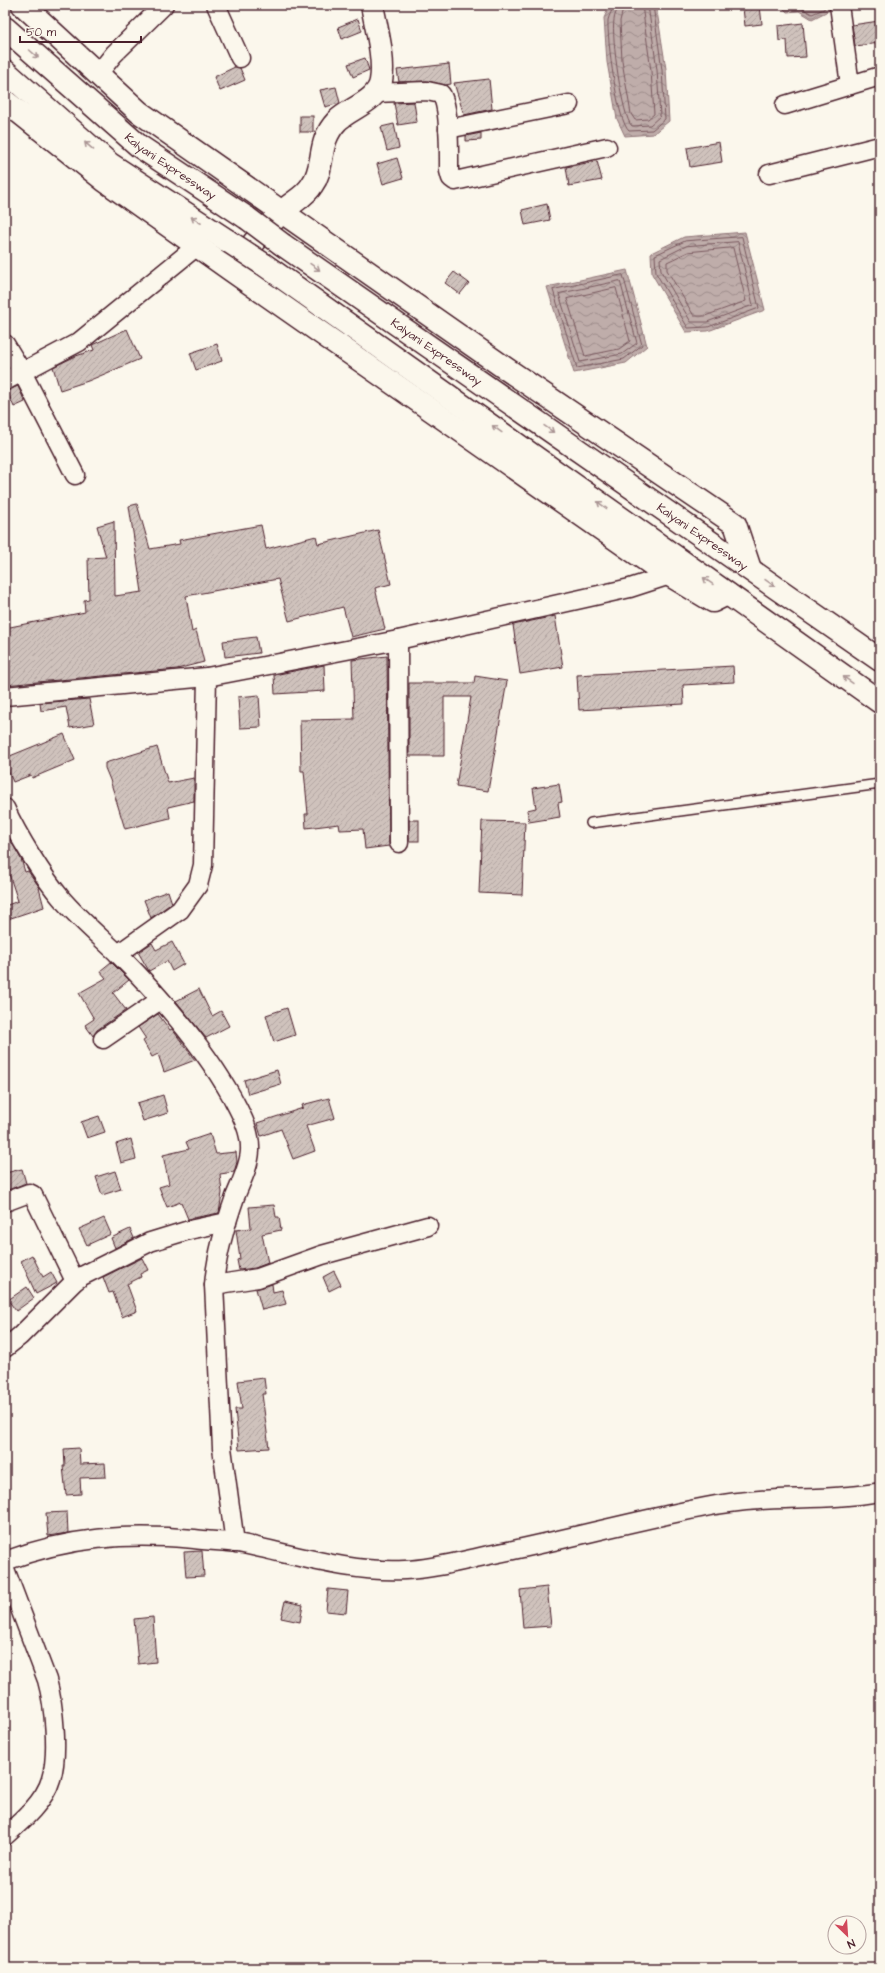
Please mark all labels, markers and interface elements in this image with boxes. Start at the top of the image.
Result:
scale bar [20,18,141,44]
text: 50 m [26,24,57,41]
one-way arrow [29,50,39,59]
street label: Kalyani Expressway [121,129,220,205]
one-way arrow [84,141,95,150]
one-way arrow [191,216,202,224]
one-way arrow [310,263,321,271]
street label: Kalyani Expressway [387,314,486,391]
one-way arrow [491,425,502,433]
one-way arrow [543,425,554,433]
street label: Kalyani Expressway [653,499,752,576]
one-way arrow [597,501,608,509]
one-way arrow [702,577,713,585]
one-way arrow [765,579,776,587]
one-way arrow [843,676,854,684]
north arrow [827,1915,867,1955]
text: N [845,1935,857,1952]

